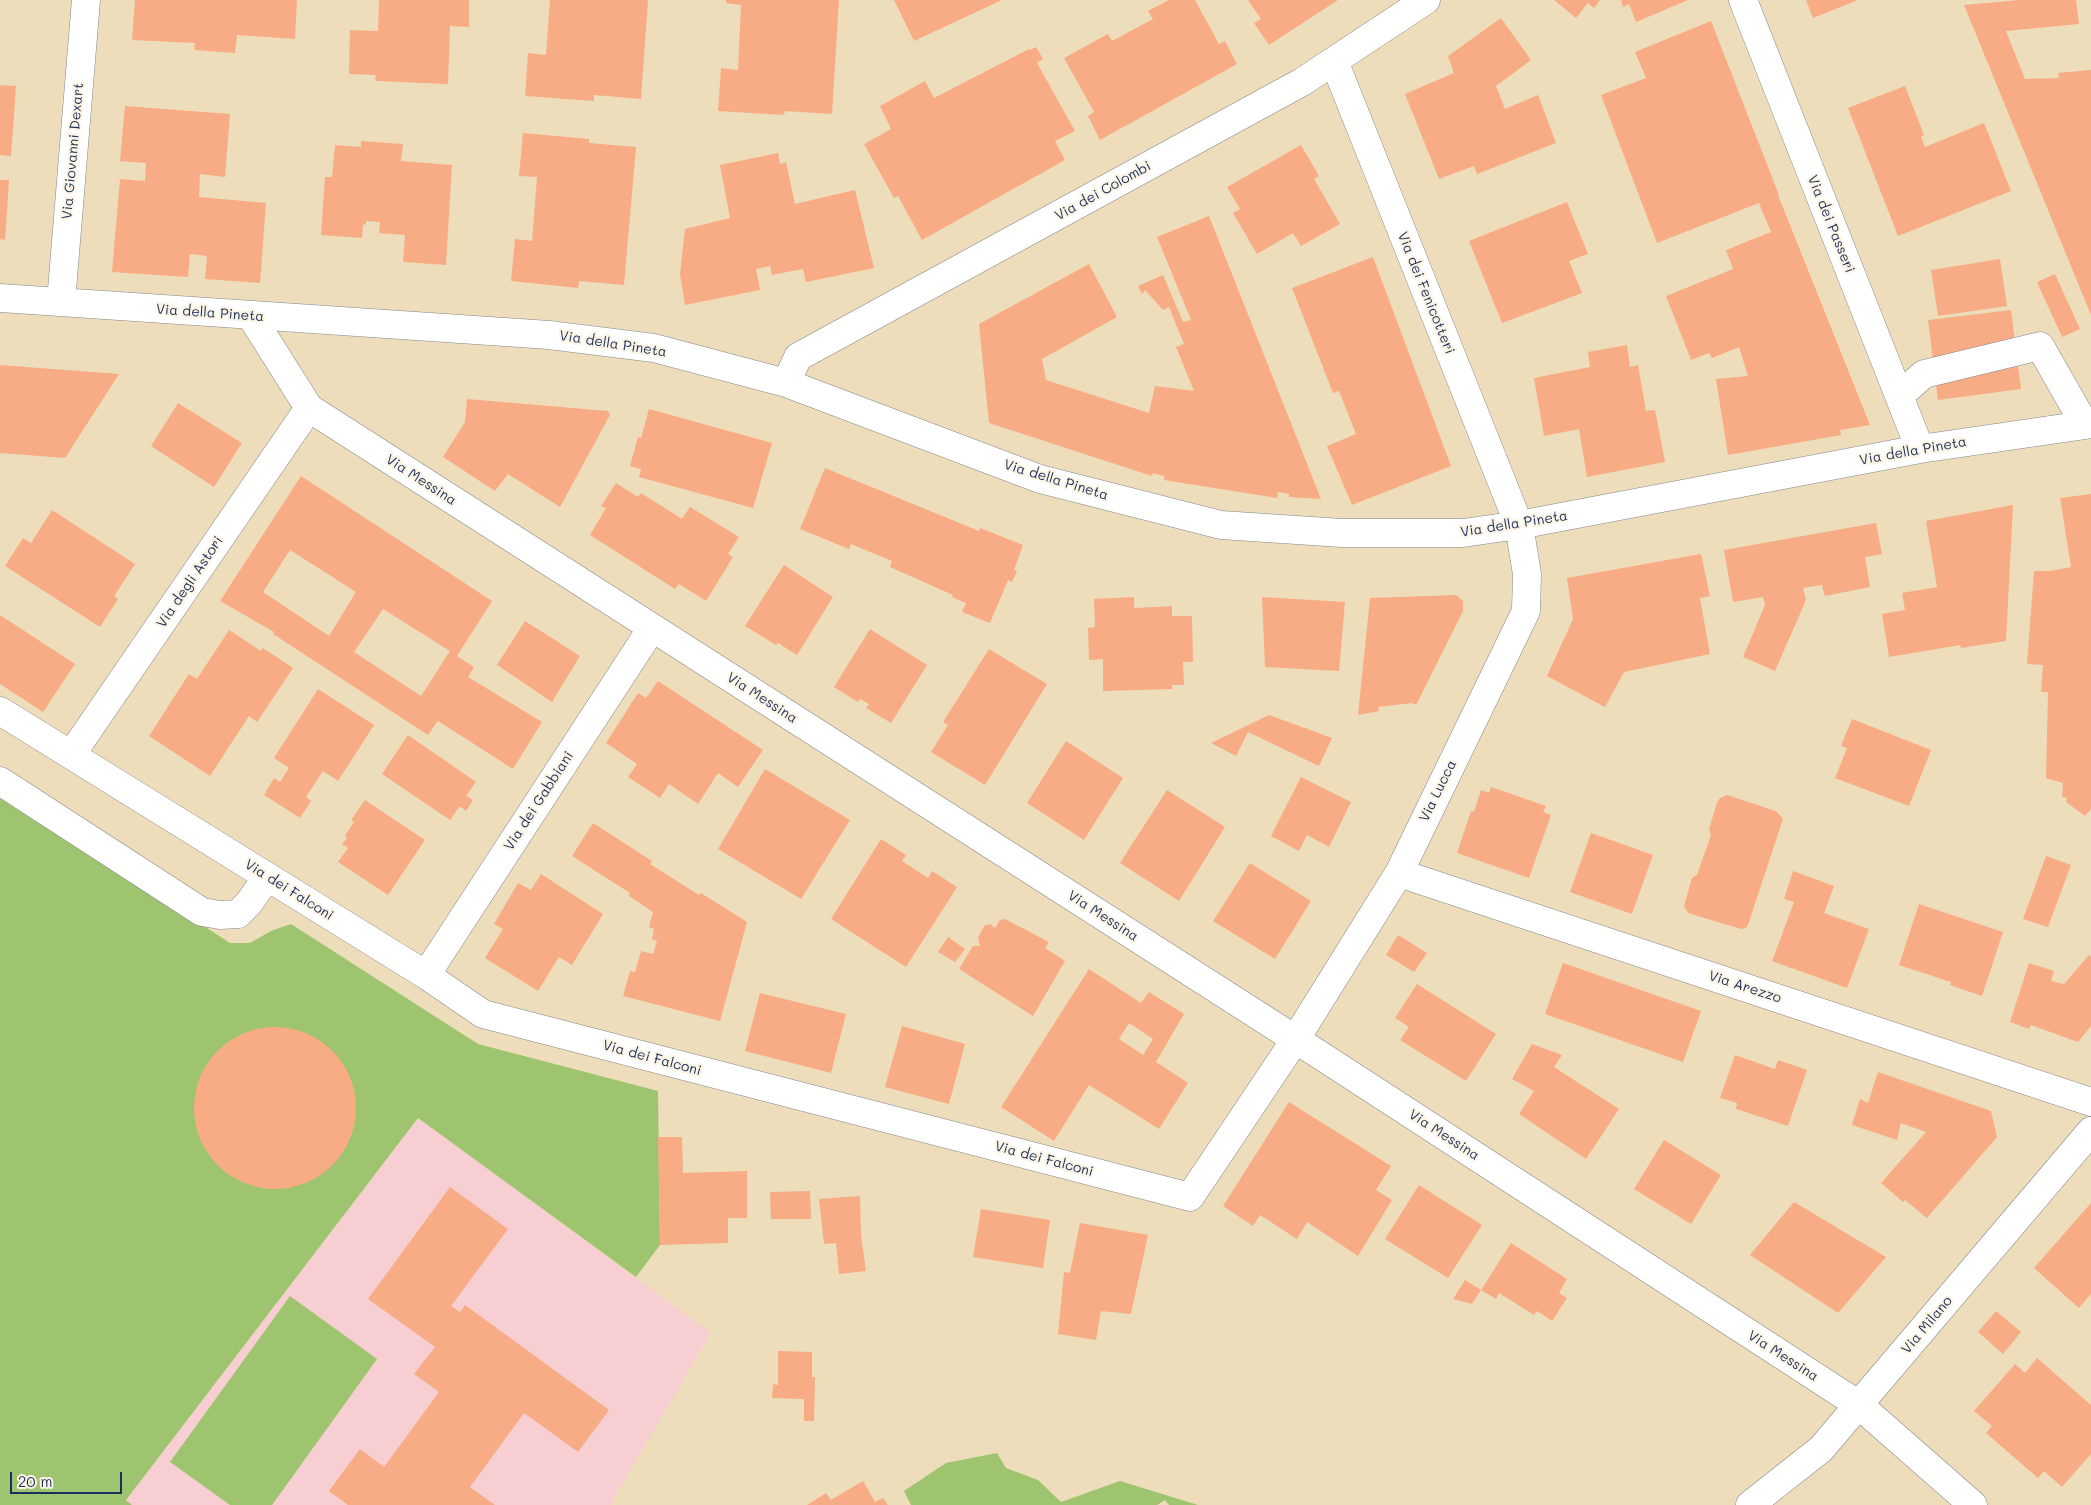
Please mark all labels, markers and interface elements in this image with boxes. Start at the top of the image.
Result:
street label: Via Giovanni Dexart [59,82,87,220]
street label: Via dei Colombi [1052,158,1154,224]
street label: Via dei Passeri [1804,173,1858,275]
street label: Via dei Fenicotteri [1394,230,1458,356]
street label: Via della Pineta [155,301,265,325]
street label: Via della Pineta [558,327,668,361]
street label: Via della Pineta [1858,433,1968,469]
street label: Via Messina [383,451,459,509]
street label: Via della Pineta [1002,456,1110,504]
street label: Via della Pineta [1459,507,1569,541]
street label: Via degli Astori [153,533,227,631]
street label: Via Messina [724,669,800,727]
street label: Via dei Gabbiani [501,748,577,854]
street label: Via Lucca [1416,757,1460,825]
street label: Via dei Falconi [242,856,336,924]
street label: Via Messina [1065,887,1141,945]
street label: Via Arezzo [1706,967,1784,1007]
street label: Via dei Falconi [601,1037,703,1079]
street label: Via Messina [1406,1106,1482,1164]
street label: Via dei Falconi [993,1138,1095,1180]
street label: Via Milano [1898,1293,1956,1357]
street label: Via Messina [1745,1327,1821,1385]
scale bar [12,1462,125,1494]
text: 20 m [18,1471,52,1491]

